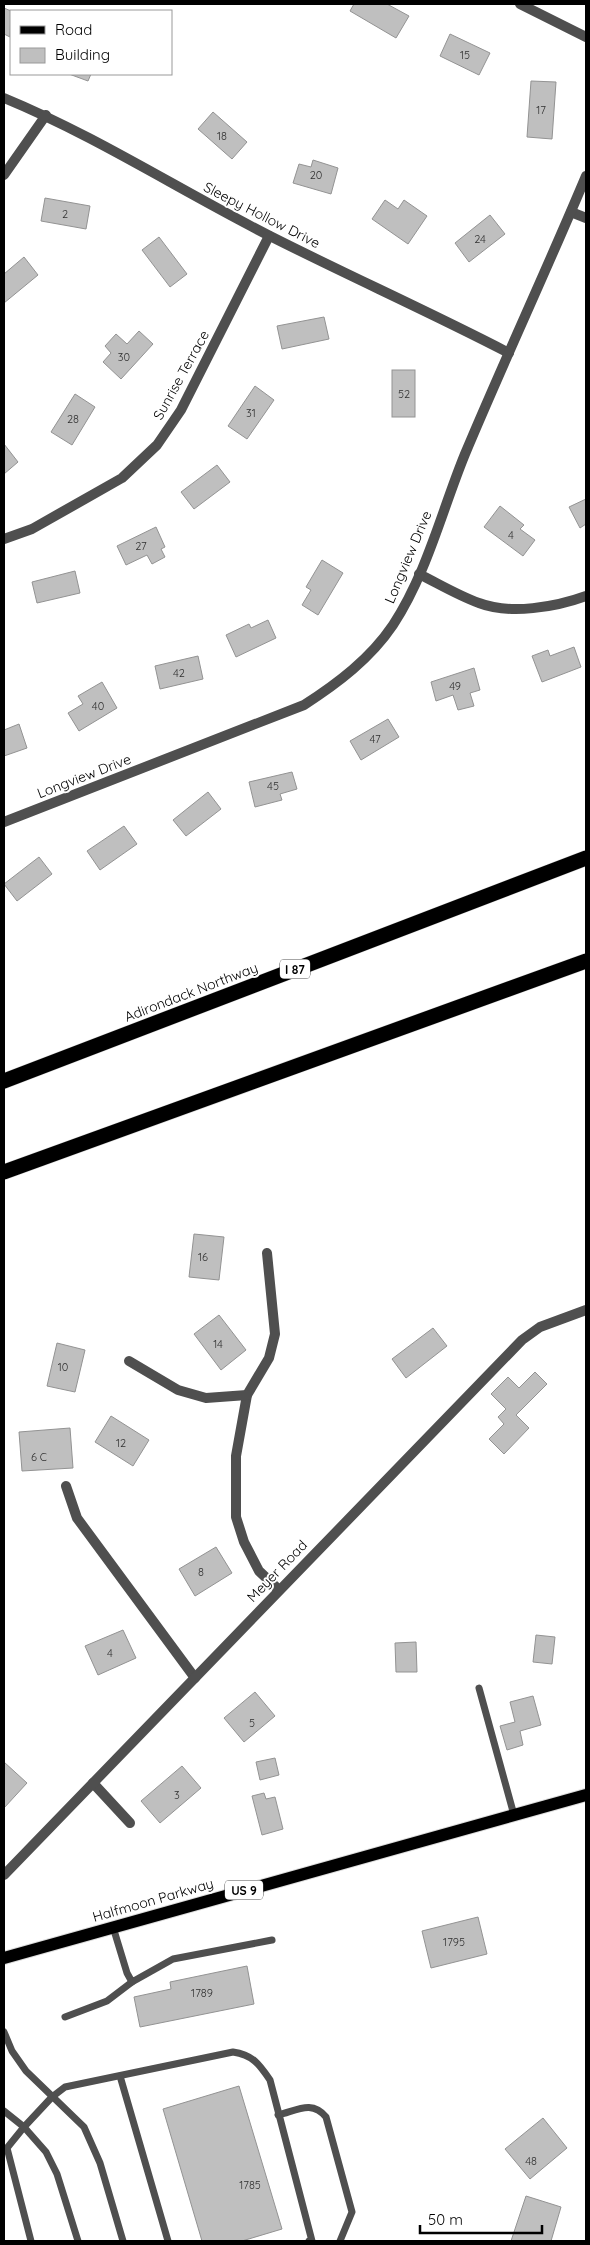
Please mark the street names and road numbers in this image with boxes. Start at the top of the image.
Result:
street label: Sleepy Hollow Drive [201,178,323,252]
street label: Sunrise Terrace [149,327,213,423]
street label: Longview Drive [380,508,436,606]
street label: Longview Drive [35,750,134,802]
street label: Adirondack Northway [122,958,260,1026]
road number: I 87 [280,960,310,979]
street label: Meyer Road [243,1536,311,1606]
street label: Halfmoon Parkway [90,1874,216,1926]
road number: US 9 [225,1880,263,1900]

